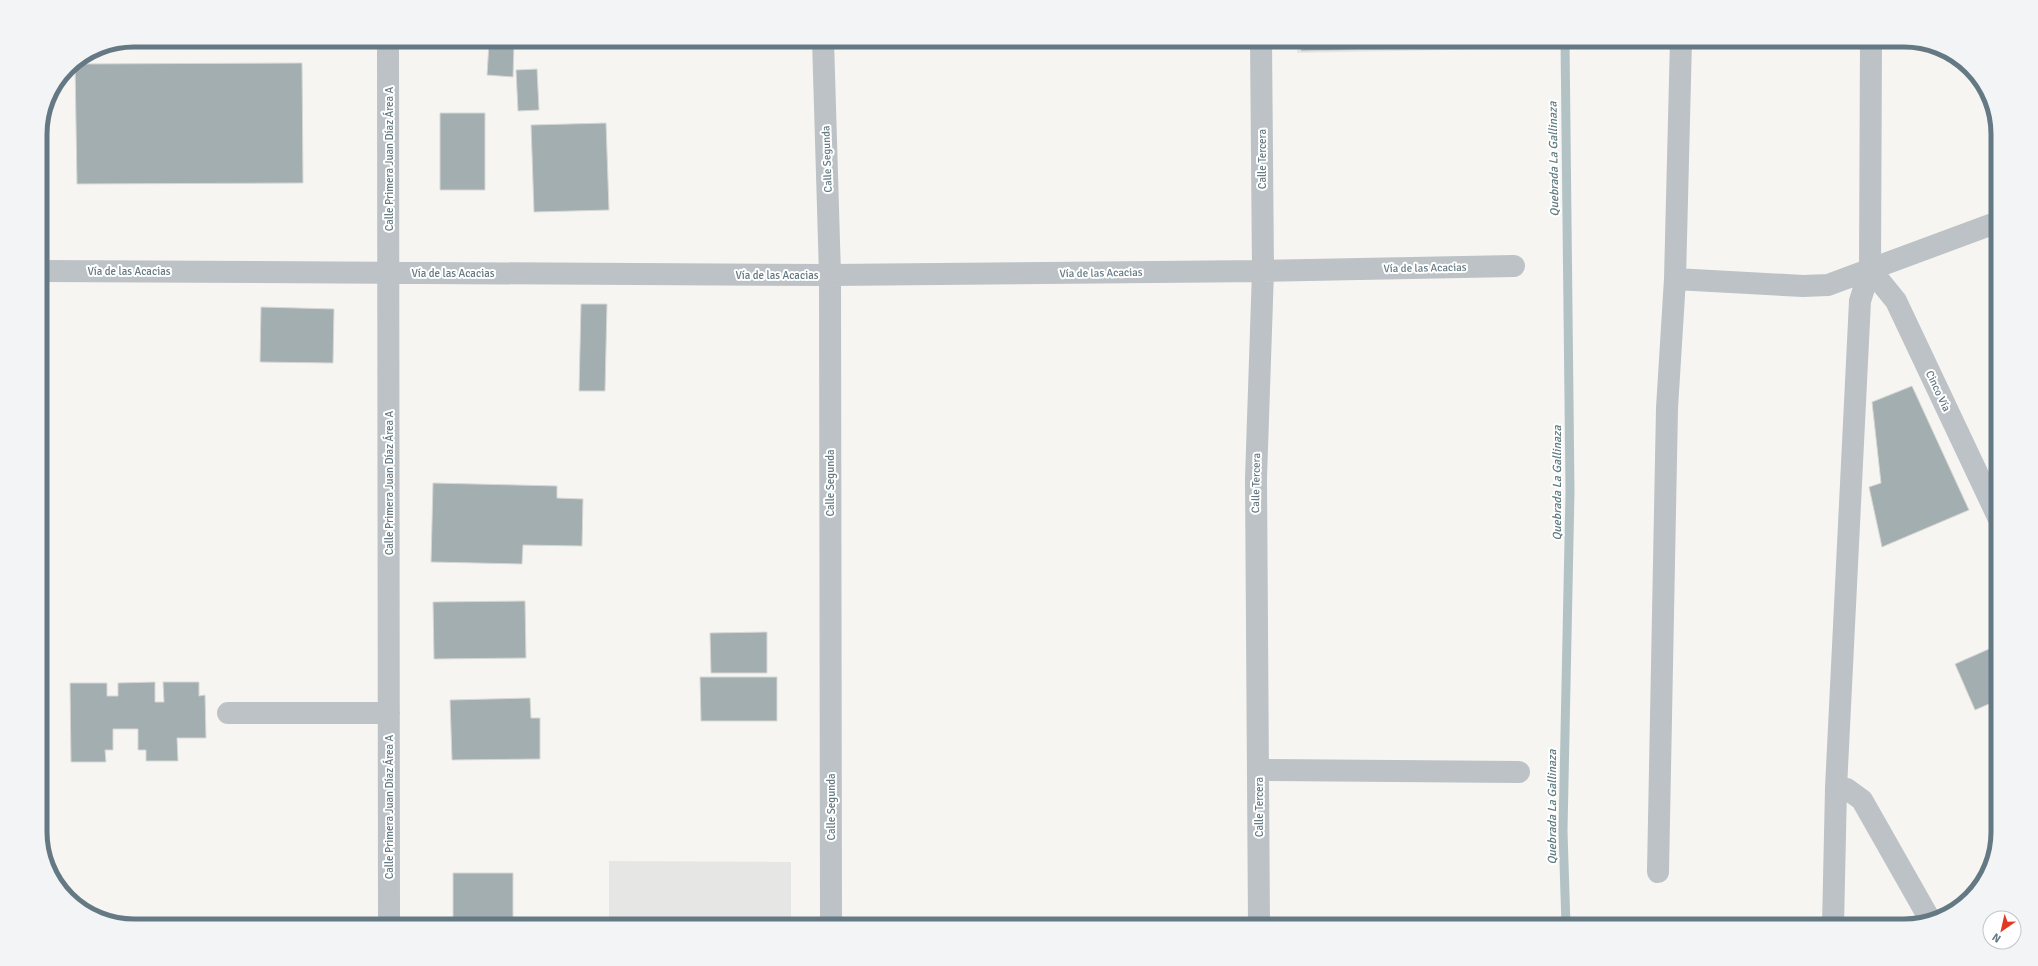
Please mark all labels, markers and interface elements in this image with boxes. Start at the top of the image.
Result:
street label: Calle Primera Juan Díaz Área A [382,86,396,231]
water label: Quebrada La Gallinaza [1545,100,1563,217]
street label: Calle Segunda [819,125,835,193]
street label: Calle Tercera [1256,128,1269,189]
street label: Vía de las Acacias [1383,261,1467,275]
street label: Vía de las Acacias [87,265,171,278]
street label: Vía de las Acacias [1059,266,1143,280]
street label: Vía de las Acacias [411,267,495,280]
street label: Vía de las Acacias [735,269,819,282]
street label: Cinco Vía [1923,368,1953,414]
street label: Calle Primera Juan Díaz Área A [382,410,396,555]
water label: Quebrada La Gallinaza [1550,425,1565,541]
street label: Calle Segunda [824,449,837,517]
street label: Calle Tercera [1249,452,1263,513]
street label: Calle Primera Juan Díaz Área A [382,734,396,879]
water label: Quebrada La Gallinaza [1545,749,1560,865]
street label: Calle Segunda [825,773,838,841]
street label: Calle Tercera [1253,776,1266,837]
north arrow [1982,910,2022,950]
text: N [1990,930,2003,945]

